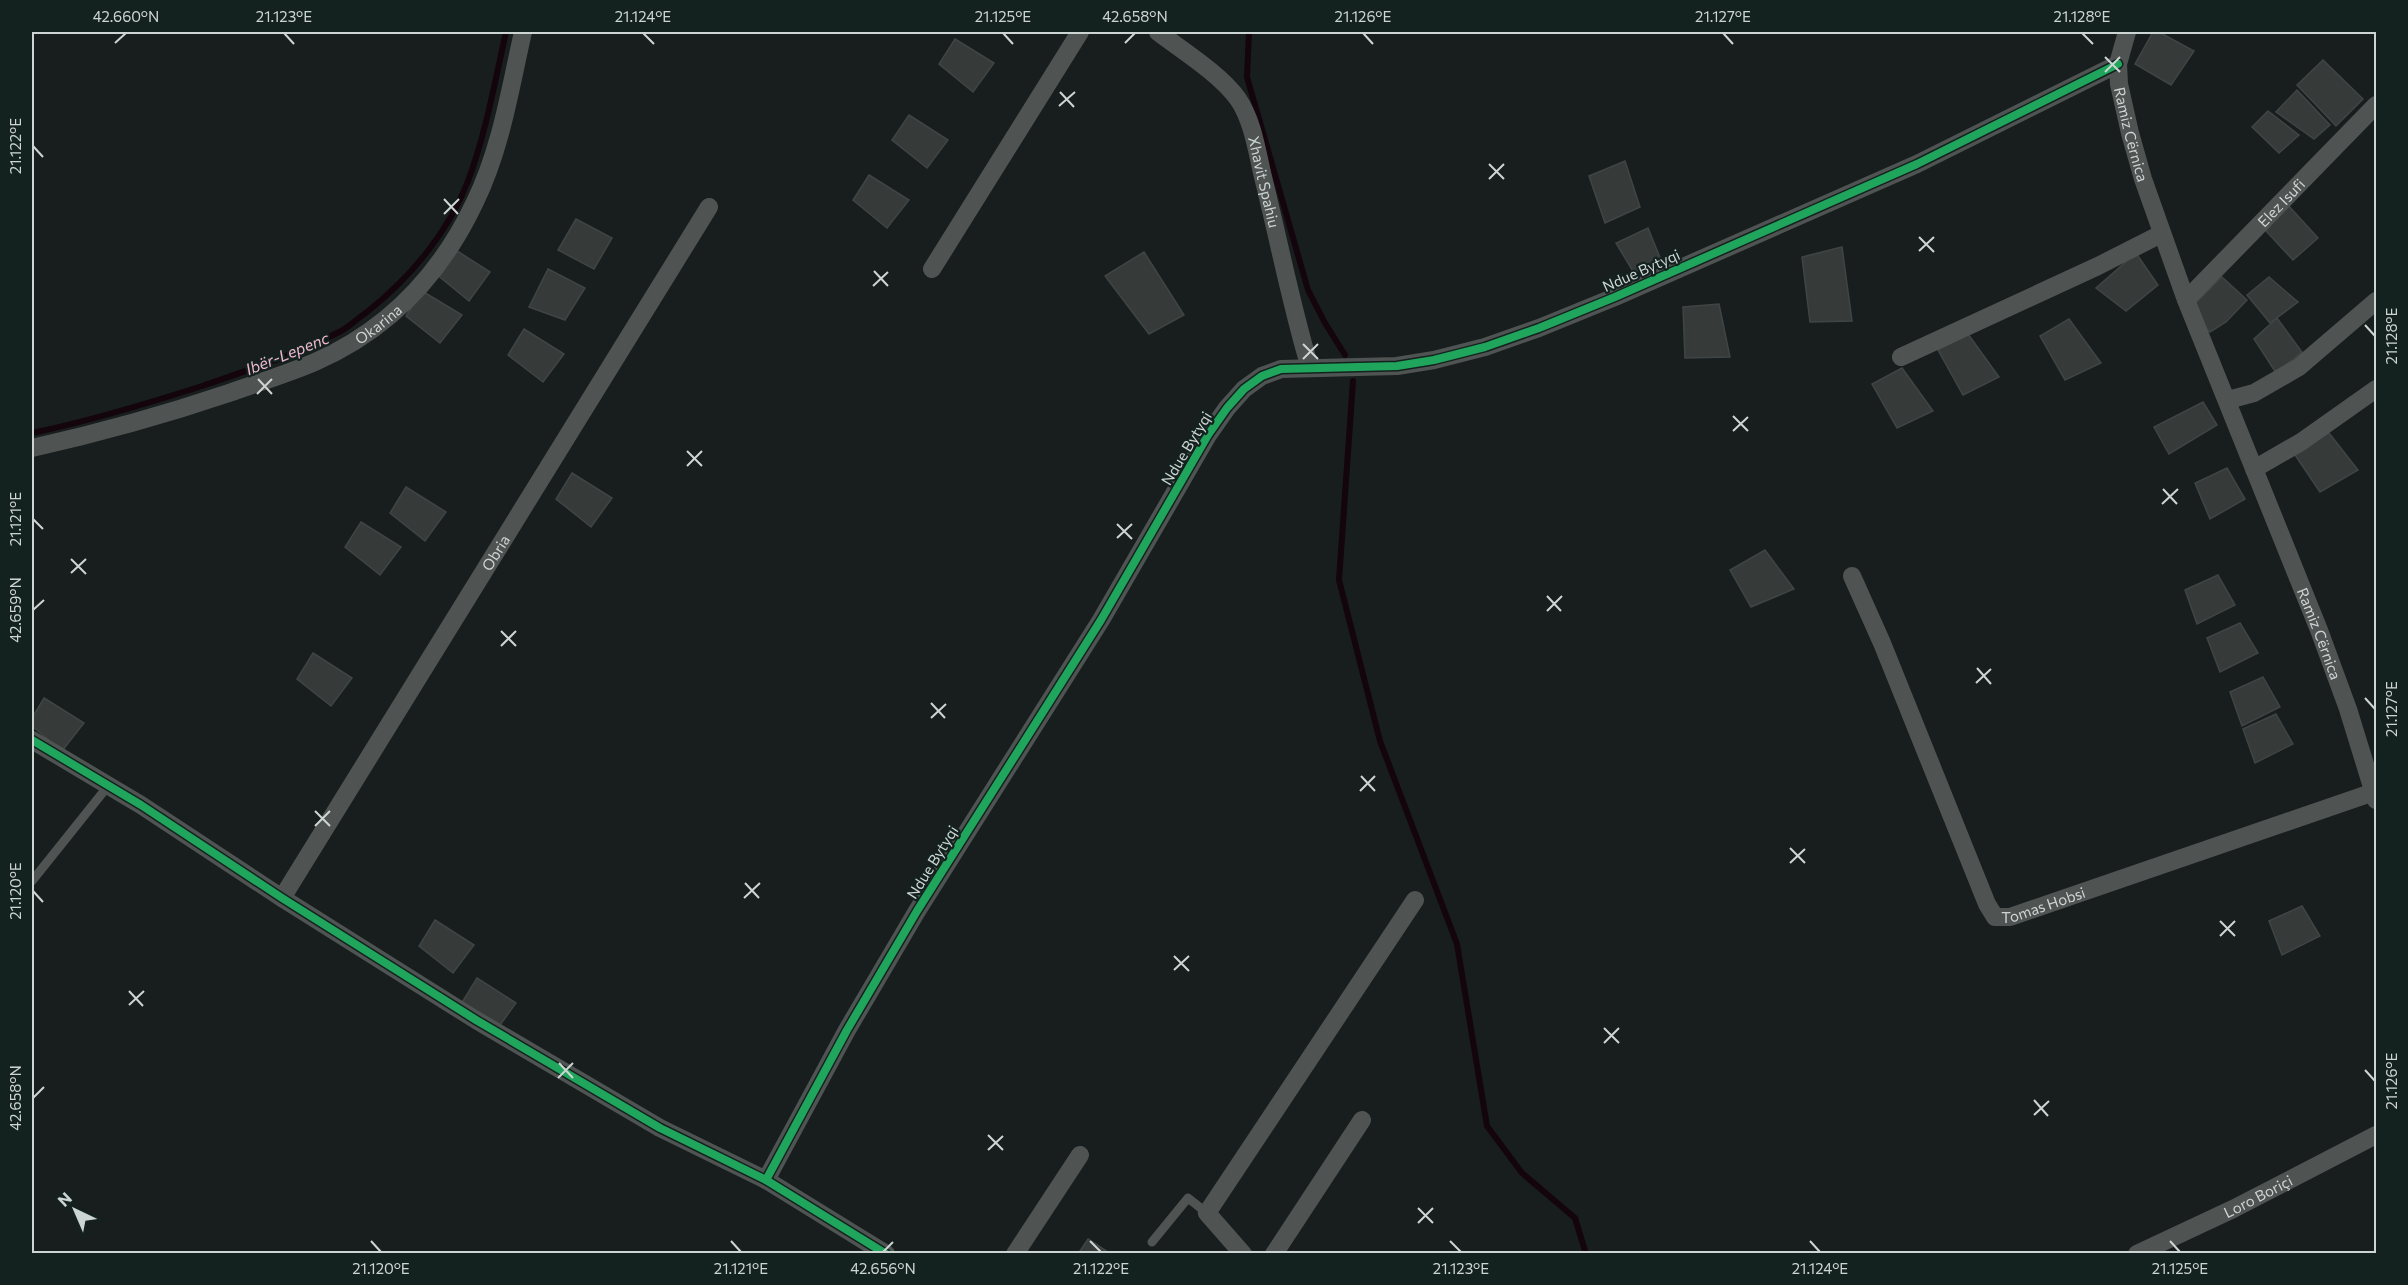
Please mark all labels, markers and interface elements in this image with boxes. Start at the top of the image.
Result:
text: 42.660°N [93,7,159,25]
text: 21.123°E [256,7,312,25]
text: 21.124°E [615,7,671,25]
text: 21.125°E [975,7,1031,25]
text: 42.658°N [1102,7,1168,25]
text: 21.126°E [1335,7,1392,25]
text: 21.127°E [1695,7,1751,25]
text: 21.128°E [2054,7,2111,25]
street label: Ramiz Cërnica [2111,85,2152,184]
text: 21.122°E [6,118,24,174]
street label: Xhavit Spahiu [1245,134,1284,229]
street label: Elez Isufi [2253,175,2308,230]
street label: Ndue Bytyqi [1599,245,1683,295]
street label: Okarina [351,300,405,348]
text: 21.128°E [2382,307,2400,364]
water label: Ibër-Lepenc [243,328,331,378]
street label: Ndue Bytyqi [1157,408,1215,488]
text: 21.121°E [6,492,24,546]
street label: Obria [478,531,513,574]
text: 42.659°N [6,577,24,643]
street label: Ramiz Cërnica [2294,585,2345,682]
text: 21.127°E [2382,681,2400,737]
street label: Ndue Bytyqi [902,822,962,902]
text: 21.120°E [6,862,24,920]
street label: Tomas Hobsi [2001,883,2088,926]
text: 21.126°E [2382,1052,2400,1109]
text: 42.658°N [6,1065,24,1131]
street label: Loro Boriçi [2221,1171,2295,1221]
north arrow [45,1180,105,1240]
text: N [53,1188,75,1210]
text: 21.120°E [352,1259,410,1277]
text: 21.121°E [714,1259,768,1277]
text: 42.656°N [850,1259,916,1277]
text: 21.122°E [1073,1259,1129,1277]
text: 21.123°E [1433,1259,1489,1277]
text: 21.124°E [1792,1259,1848,1277]
text: 21.125°E [2152,1259,2208,1277]

